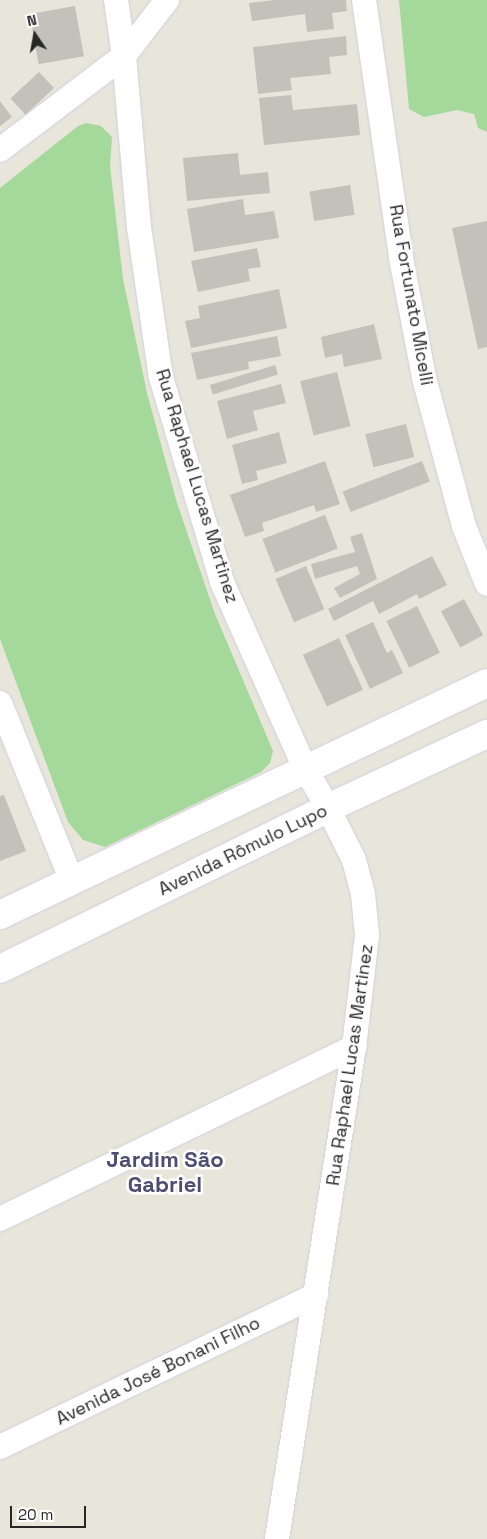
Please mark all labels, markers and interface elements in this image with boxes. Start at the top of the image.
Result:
north arrow [10,10,60,60]
text: N [25,11,38,30]
street label: Rua Fortunato Micelli [384,203,438,387]
street label: Rua Raphael Lucas Martinez [151,366,243,606]
street label: Avenida Rômulo Lupo [155,800,331,900]
street label: Rua Raphael Lucas Martinez [322,943,378,1187]
district label: Jardim São Gabriel [106,1146,224,1198]
street label: Avenida José Bonani Filho [52,1312,264,1430]
scale bar [12,1496,89,1528]
text: 20 m [18,1505,53,1524]

